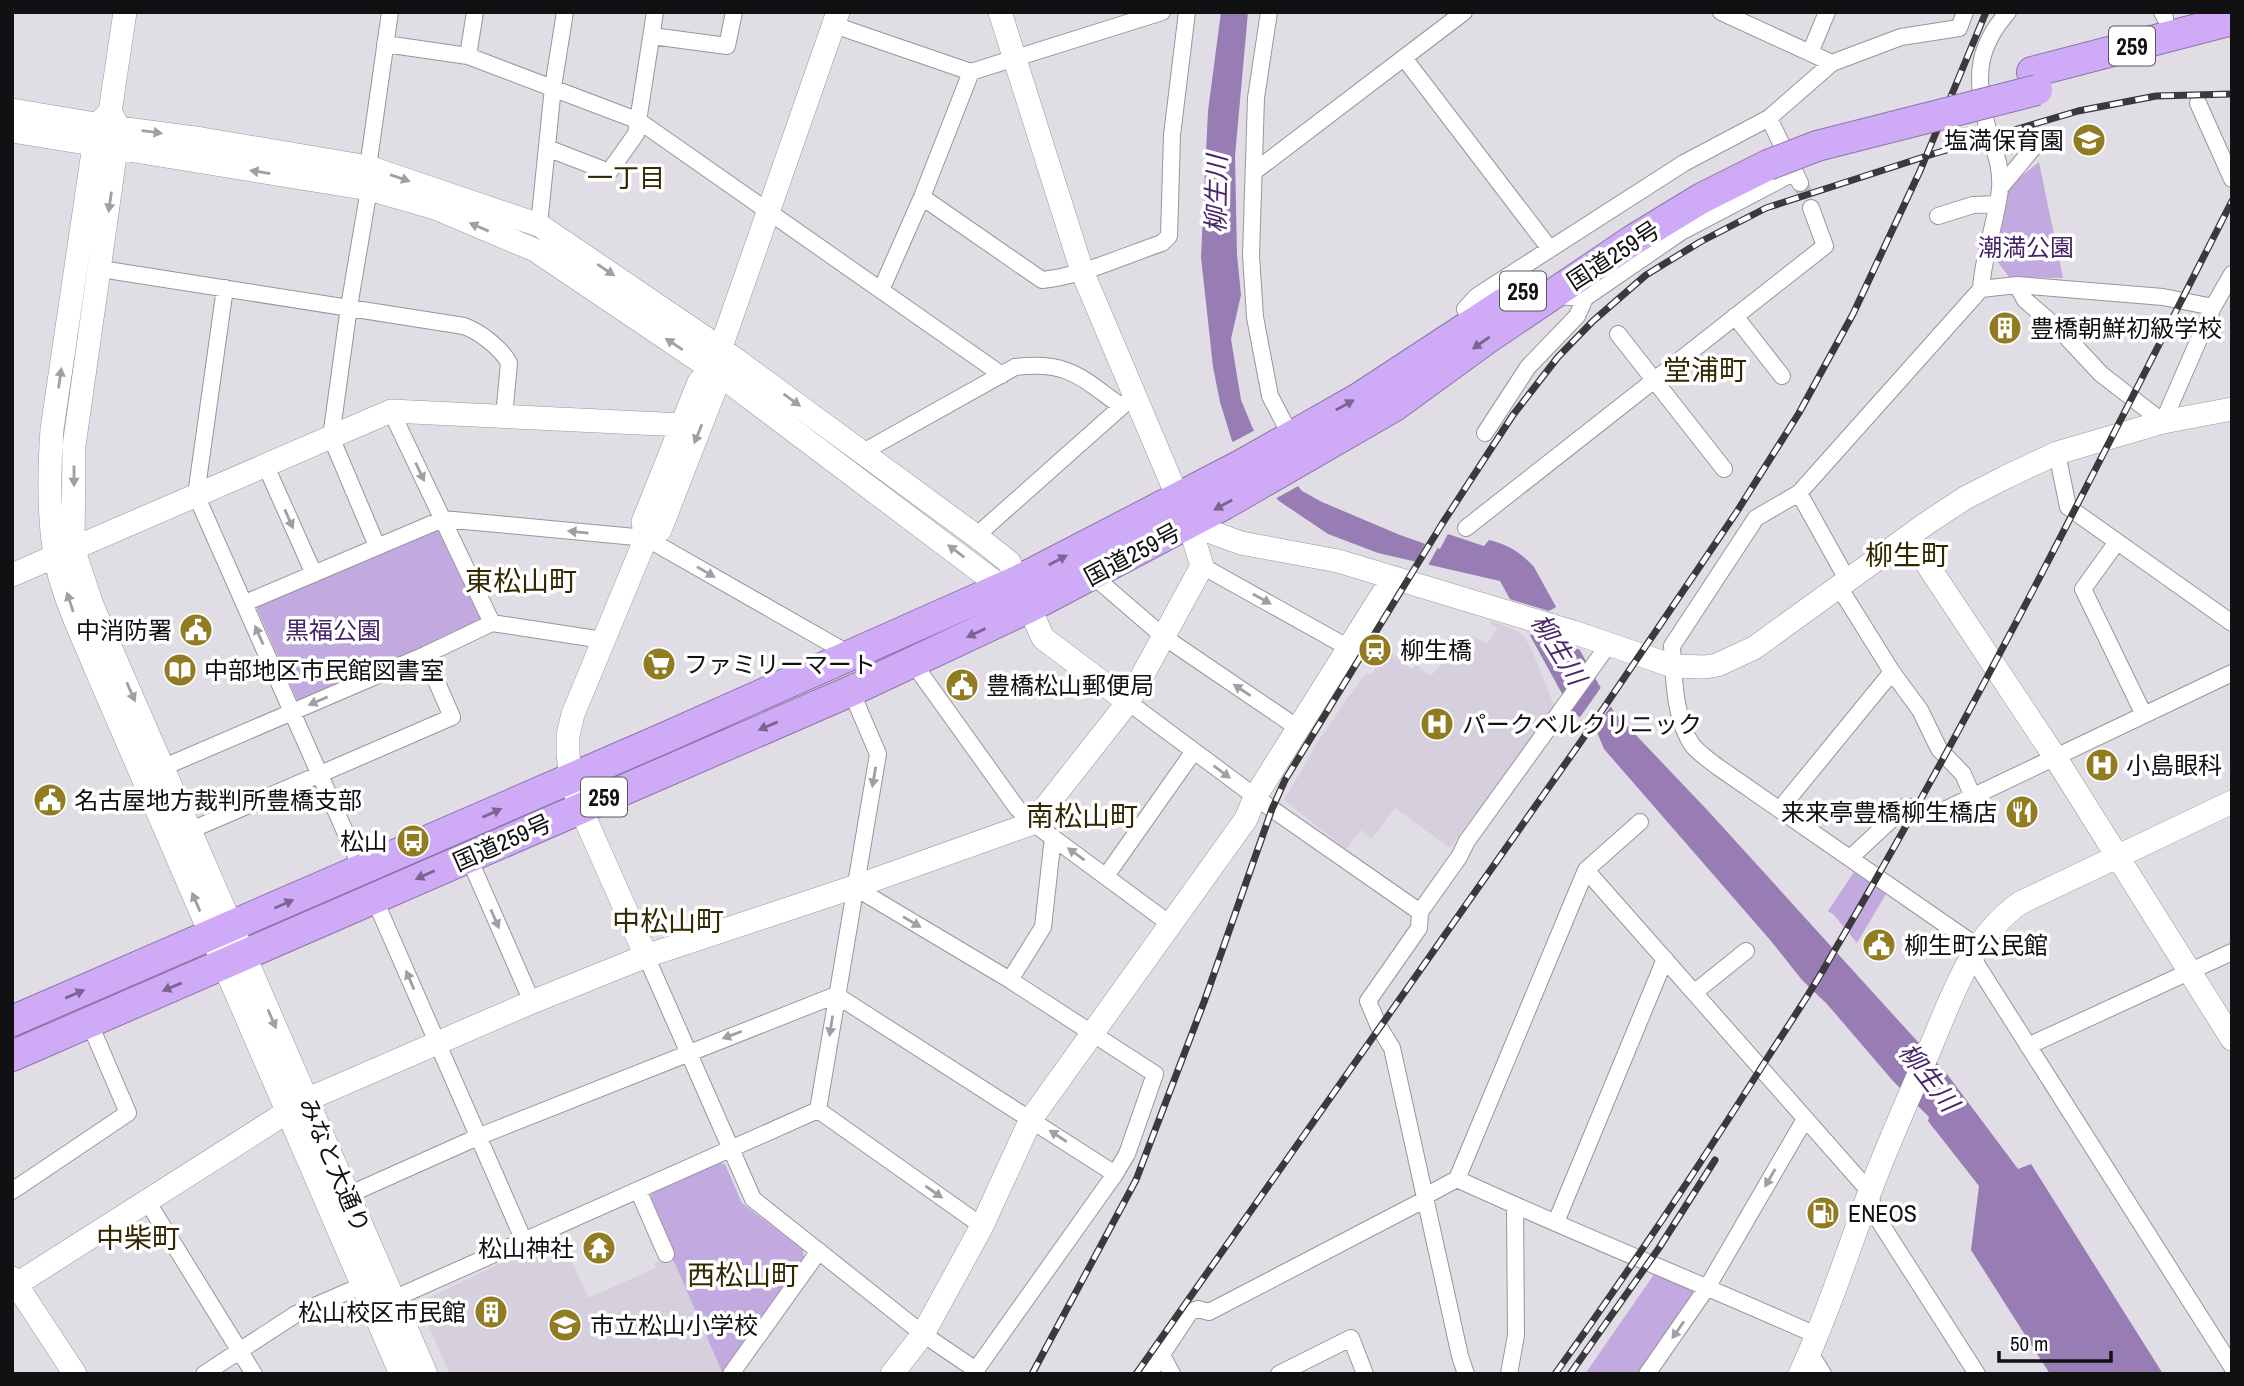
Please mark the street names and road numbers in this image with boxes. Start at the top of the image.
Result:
road number: 259 [2109,26,2155,66]
street label: 国道259号 [1560,213,1666,297]
road number: 259 [1500,272,1546,310]
street label: 国道259号 [1078,515,1186,593]
road number: 259 [581,778,627,817]
street label: 国道259号 [448,806,556,878]
street label: みなと大通り [292,1092,378,1238]

